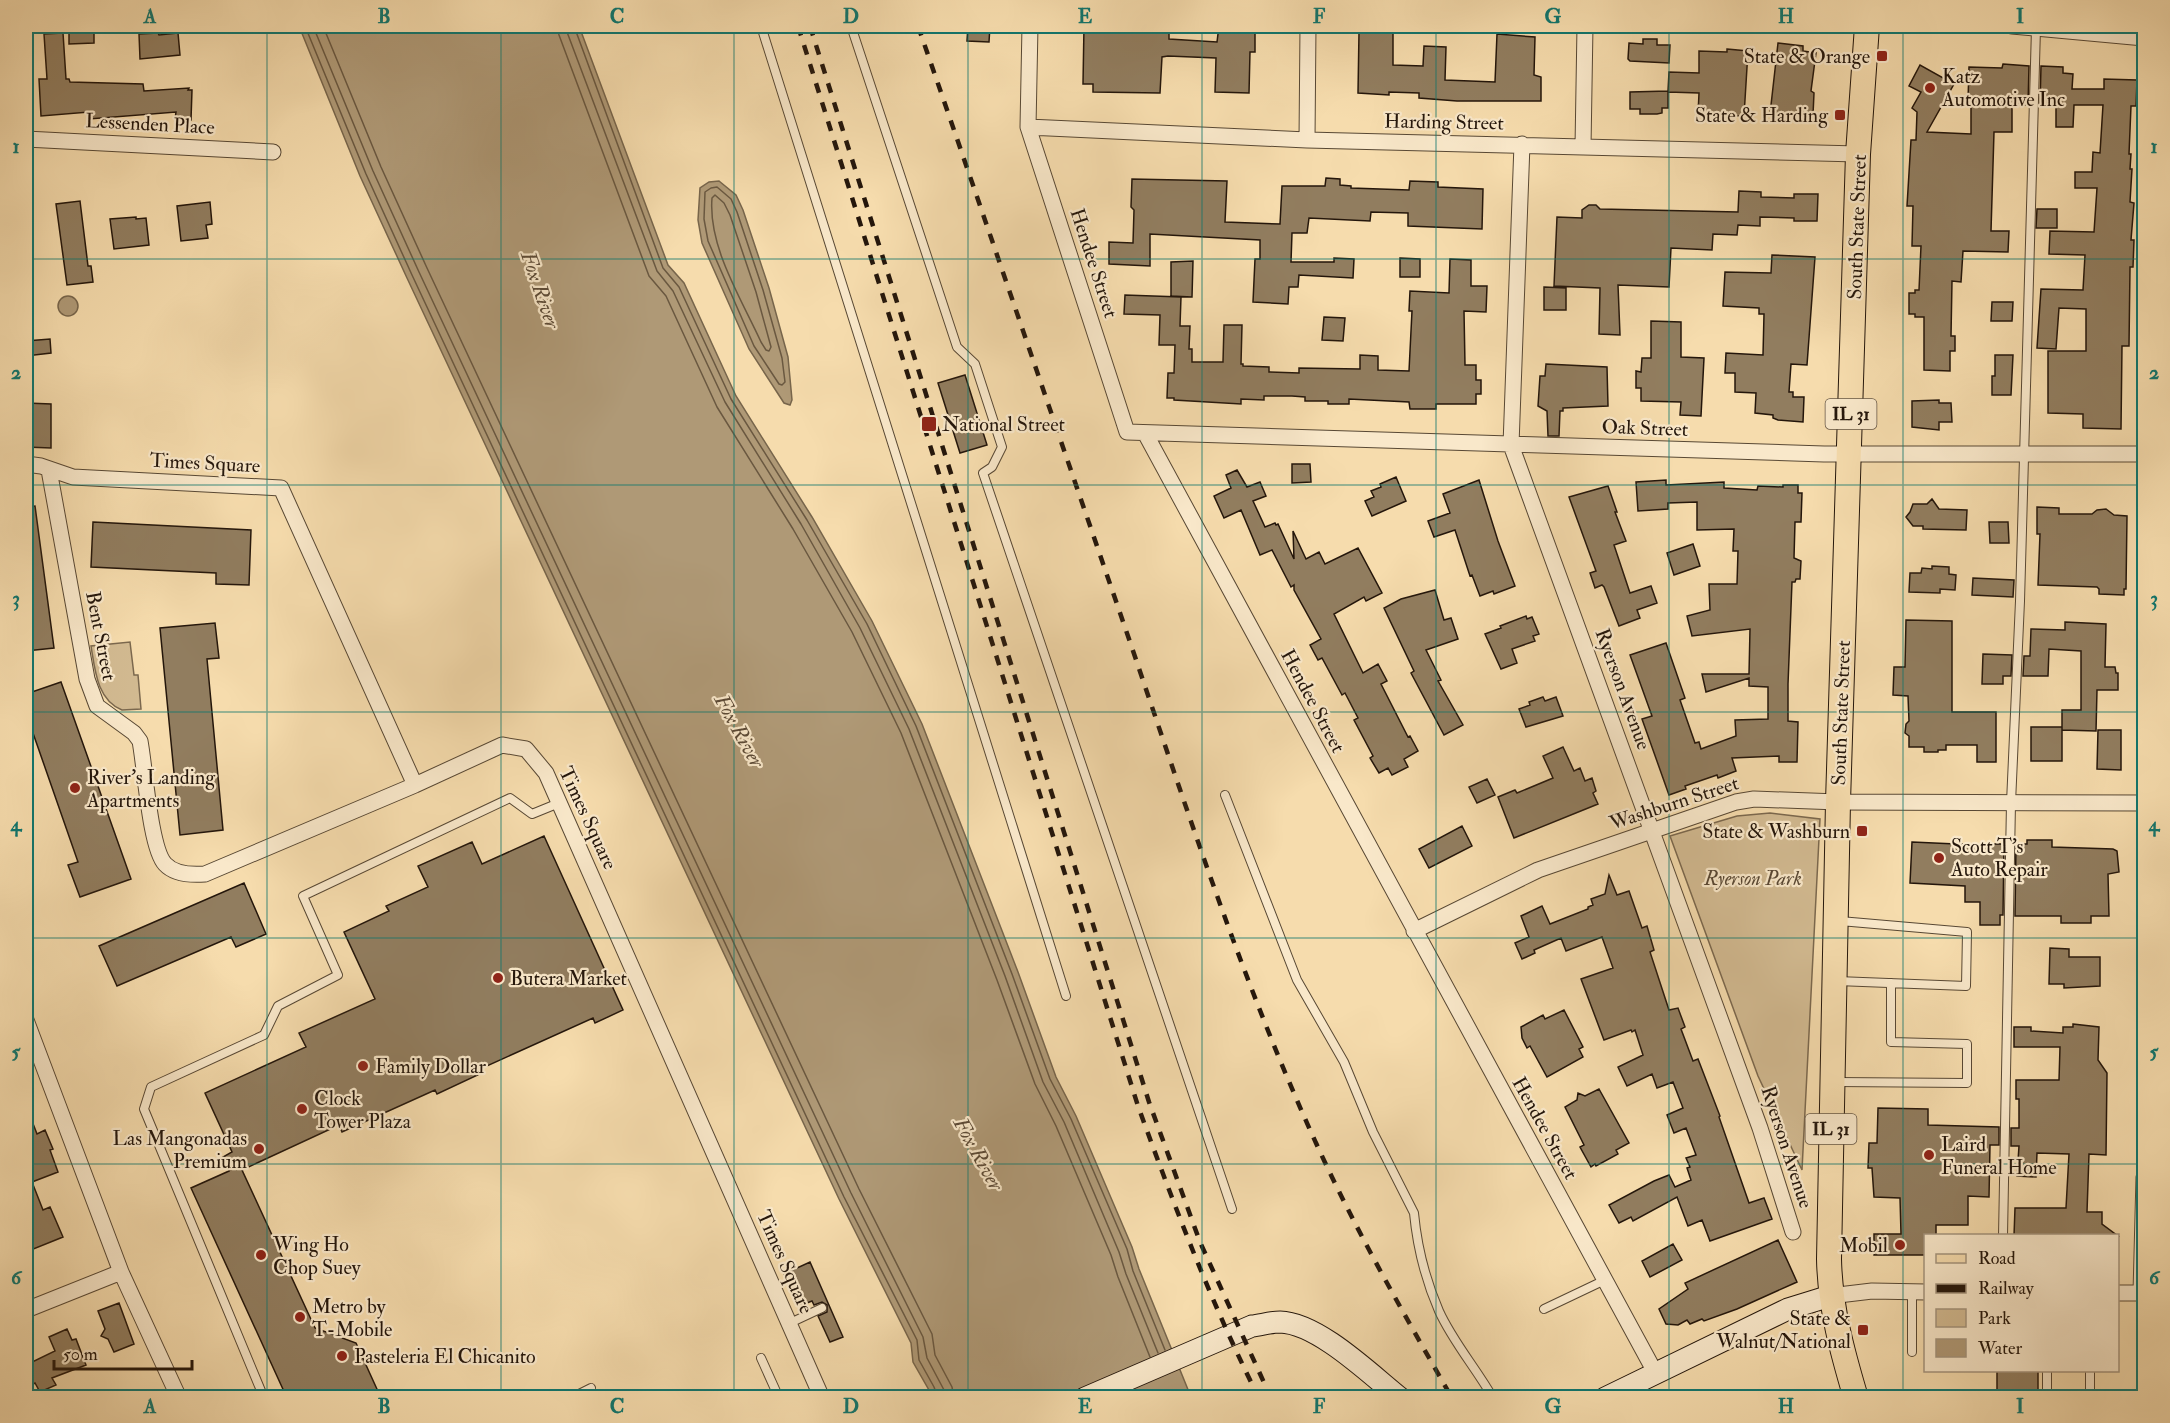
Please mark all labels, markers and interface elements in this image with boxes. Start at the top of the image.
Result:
text: A [143,4,157,29]
text: B [377,4,391,29]
text: C [610,4,624,29]
text: D [843,4,859,29]
text: E [1078,4,1093,29]
text: F [1313,4,1326,29]
text: G [1545,4,1562,29]
text: H [1778,4,1794,29]
text: I [2016,4,2024,29]
place label: State & Orange [1744,44,1870,69]
marker: State & Orange [1875,49,1889,63]
place label: Katz Automotive Inc [1941,64,2065,112]
marker: Katz Automotive Inc [1923,81,1937,95]
place label: State & Harding [1695,103,1829,128]
street label: Lessenden Place [85,108,215,140]
street label: Harding Street [1384,108,1505,136]
marker: State & Harding [1833,108,1847,122]
text: 1 [12,134,20,159]
text: 1 [2150,134,2158,159]
street label: South State Street [1842,153,1872,300]
street label: Hendee Street [1065,205,1124,321]
water label: Fox River [514,247,566,333]
text: 2 [11,360,21,385]
text: 2 [2149,360,2159,385]
road number: IL 31 [1826,399,1876,429]
place label: National Street [942,412,1066,437]
street label: Oak Street [1601,414,1689,442]
marker: National Street [920,415,938,433]
street label: Times Square [149,448,261,478]
text: 3 [12,586,20,611]
text: 3 [2150,586,2158,611]
street label: Bent Street [80,589,122,683]
street label: Ryerson Avenue [1589,625,1657,753]
street label: South State Street [1826,639,1856,786]
street label: Hendee Street [1275,645,1351,758]
water label: Fox River [707,689,771,774]
street label: Times Square [553,763,623,873]
place label: River's Landing Apartments [86,765,216,814]
street label: Washburn Street [1605,770,1742,836]
marker: River's Landing Apartments [68,781,82,795]
text: 4 [10,812,23,837]
text: 4 [2148,812,2161,837]
place label: State & Washburn [1702,819,1850,844]
marker: State & Washburn [1855,824,1869,838]
place label: Scott T's Auto Repair [1950,834,2048,883]
marker: Scott T's Auto Repair [1932,851,1946,865]
park label: Ryerson Park [1703,866,1802,891]
place label: Butera Market [510,966,628,991]
marker: Butera Market [491,971,505,985]
text: 5 [12,1039,22,1064]
text: 5 [2150,1039,2160,1064]
place label: Family Dollar [375,1054,486,1079]
marker: Family Dollar [356,1059,370,1073]
street label: Hendee Street [1506,1072,1584,1184]
street label: Ryerson Avenue [1755,1083,1819,1211]
place label: Clock Tower Plaza [314,1086,412,1134]
marker: Clock Tower Plaza [295,1102,309,1116]
water label: Fox River [946,1112,1010,1197]
road number: IL 31 [1806,1114,1856,1144]
place label: Las Mangonadas Premium [113,1126,247,1174]
place label: Laird Funeral Home [1941,1132,2057,1180]
marker: Las Mangonadas Premium [252,1142,266,1156]
marker: Laird Funeral Home [1922,1148,1936,1162]
street label: Times Square [751,1206,819,1318]
place label: Wing Ho Chop Suey [272,1232,362,1281]
place label: Mobil [1839,1233,1888,1258]
legend [1924,1234,2119,1372]
marker: Mobil [1893,1238,1907,1252]
text: Road [1978,1247,2016,1270]
marker: Wing Ho Chop Suey [254,1248,268,1262]
text: 6 [11,1265,23,1290]
text: 6 [2149,1265,2161,1290]
text: Railway [1978,1277,2035,1300]
place label: Metro by T-Mobile [312,1294,392,1342]
place label: State & Walnut/National [1715,1306,1851,1354]
text: Park [1978,1307,2011,1330]
marker: Metro by T-Mobile [293,1310,307,1324]
marker: State & Walnut/National [1856,1323,1870,1337]
scale bar [54,1333,192,1371]
text: Water [1977,1337,2022,1360]
text: 50 m [63,1343,98,1366]
place label: Pasteleria El Chicanito [354,1344,536,1369]
marker: Pasteleria El Chicanito [335,1349,349,1363]
text: A [143,1394,157,1419]
text: B [377,1394,391,1419]
text: C [610,1394,624,1419]
text: D [843,1394,859,1419]
text: E [1078,1394,1093,1419]
text: F [1313,1394,1326,1419]
text: G [1545,1394,1562,1419]
text: H [1778,1394,1794,1419]
text: I [2016,1394,2024,1419]

